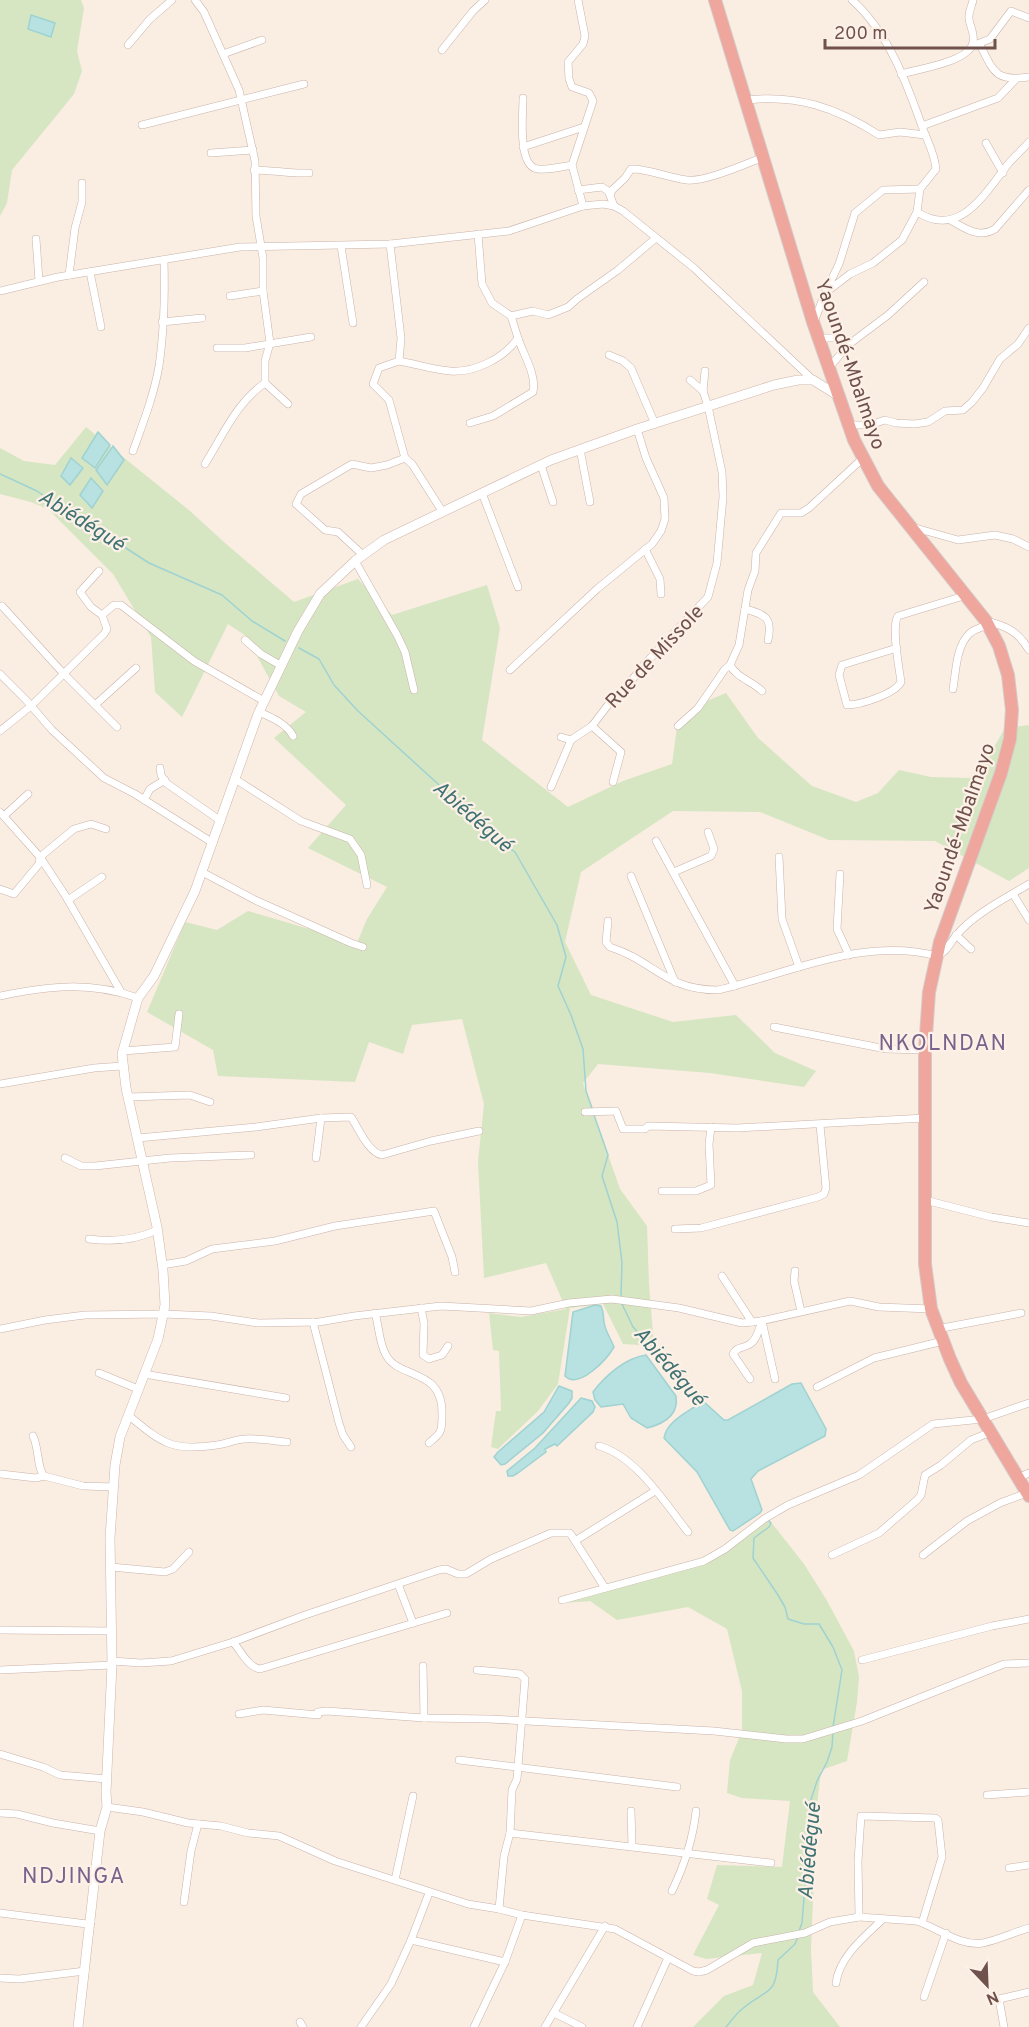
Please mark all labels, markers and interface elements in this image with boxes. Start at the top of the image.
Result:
scale bar [825,12,994,50]
text: 200 m [834,23,887,46]
street label: Yaoundé-Mbalmayo [808,276,890,453]
water label: Abiédégué [33,484,131,560]
street label: Rue de Missole [601,600,710,715]
street label: Yaoundé-Mbalmayo [920,740,1002,917]
water label: Abiédégué [427,775,519,861]
district label: NKOLNDAN [879,1031,1007,1058]
water label: Abiédégué [627,1322,712,1414]
water label: Abiédégué [793,1800,828,1901]
district label: NDJINGA [22,1864,126,1891]
north arrow [957,1955,1017,2015]
text: N [983,1986,1001,2008]

